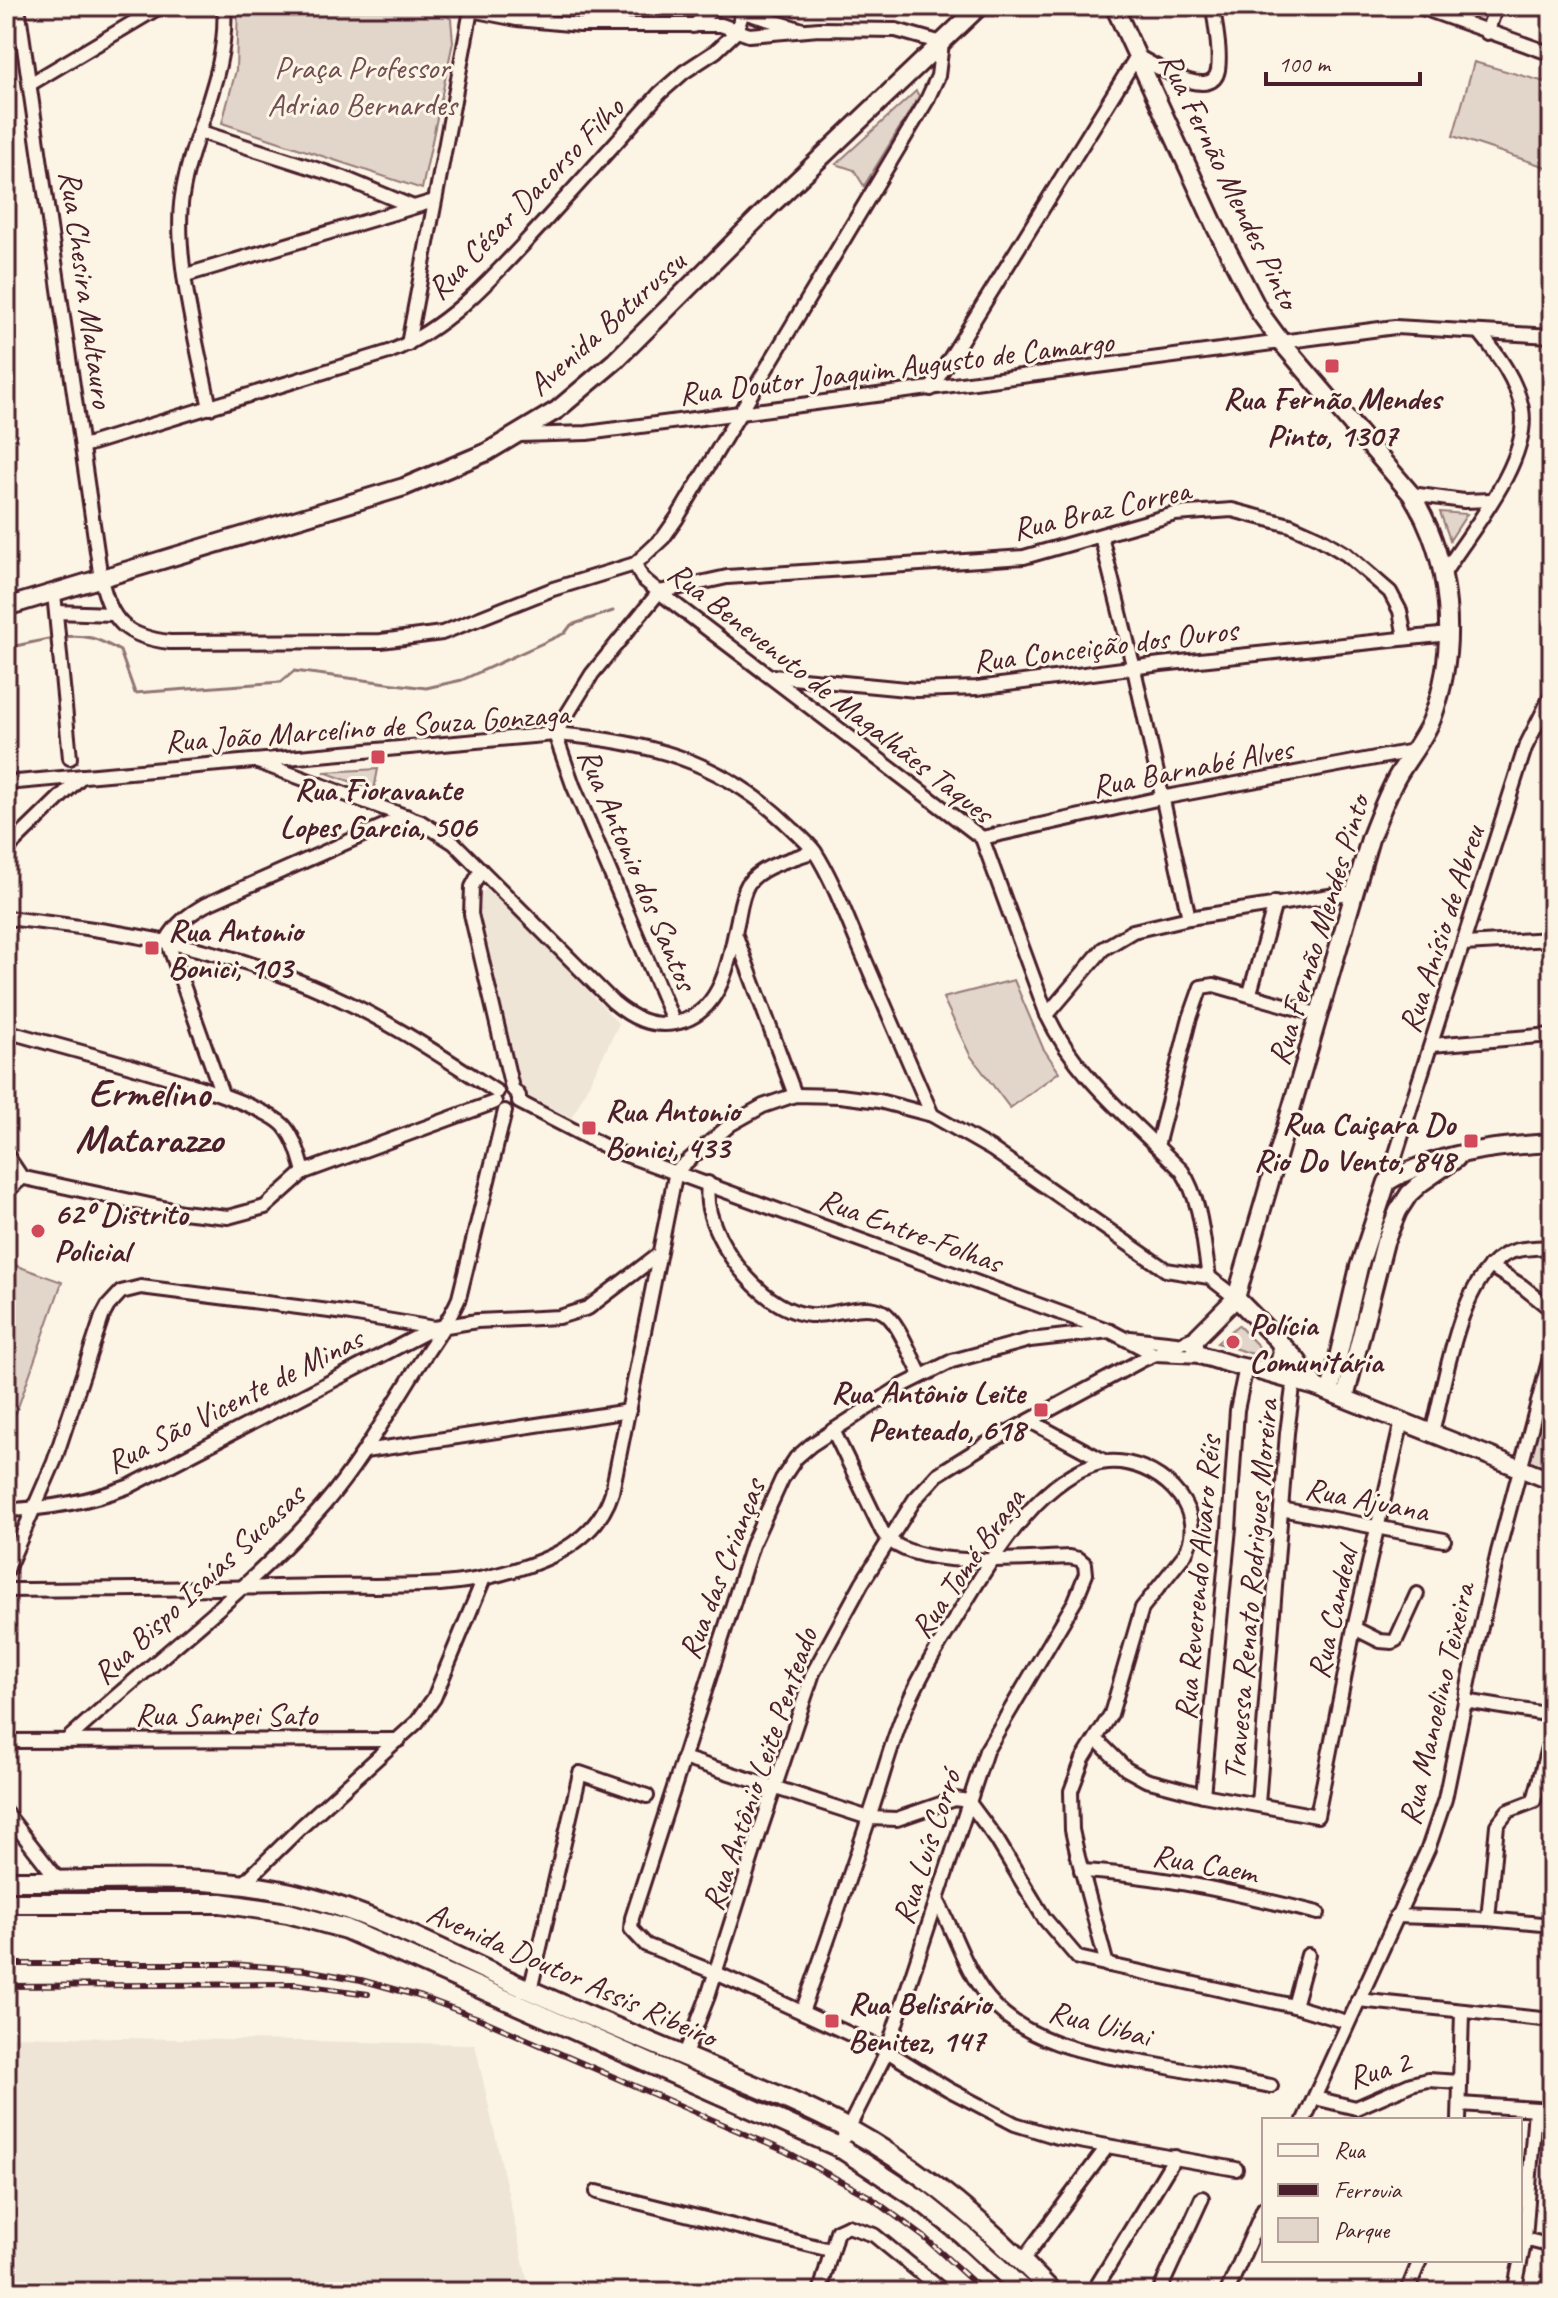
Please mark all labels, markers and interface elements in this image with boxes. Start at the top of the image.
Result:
scale bar [1266,36,1420,86]
street label: Rua Fernão Mendes Pinto [1150,45,1311,318]
park label: Praça Professor Adriao Bernardes [267,47,459,125]
text: 100 m [1278,49,1332,79]
street label: Rua César Dacorso Filho [418,87,634,309]
street label: Rua Chesira Maltauro [50,168,124,412]
street label: Avenida Boturussu [519,240,695,405]
street label: Rua Doutor Joaquim Augusto de Camargo [677,320,1117,414]
marker: Rua Fernão Mendes Pinto, 1307 [1323,357,1341,375]
place label: Rua Fernão Mendes Pinto, 1307 [1223,378,1444,456]
street label: Rua Braz Correa [1008,469,1197,550]
street label: Rua Benevenuto de Magalhães Taques [660,552,1004,834]
street label: Rua Conceição dos Ouros [971,609,1242,682]
street label: Rua João Marcelino de Souza Gonzaga [163,693,574,762]
street label: Rua Barnabé Alves [1088,727,1299,807]
street label: Rua Antonio dos Santos [568,742,708,998]
marker: Rua Fioravante Lopes Garcia, 506 [369,748,387,766]
place label: Rua Fioravante Lopes Garcia, 506 [280,769,478,847]
street label: Rua Fernão Mendes Pinto [1258,787,1380,1070]
street label: Rua Anísio de Abreu [1389,818,1495,1038]
place label: Rua Antonio Bonici, 103 [168,910,306,988]
marker: Rua Antonio Bonici, 103 [143,939,161,957]
district label: Ermelino Matarazzo [75,1068,225,1164]
place label: Rua Antonio Bonici, 433 [605,1090,743,1168]
place label: Rua Caiçara Do Rio Do Vento, 848 [1254,1103,1459,1181]
marker: Rua Antonio Bonici, 433 [580,1119,598,1137]
marker: Rua Caiçara Do Rio Do Vento, 848 [1462,1132,1480,1150]
street label: Rua Entre-Folhas [814,1178,1011,1284]
place label: 62º Distrito Policial [54,1193,190,1271]
marker: 62º Distrito Policial [29,1222,47,1240]
place label: Polícia Comunitária [1249,1304,1385,1382]
street label: Rua São Vicente de Minas [99,1317,372,1483]
marker: Polícia Comunitária [1224,1333,1242,1351]
place label: Rua Antônio Leite Penteado, 618 [831,1372,1029,1450]
street label: Travessa Renato Rodrigues Moreira [1213,1396,1288,1782]
marker: Rua Antônio Leite Penteado, 618 [1032,1401,1050,1419]
street label: Rua Reverendo Alvaro Réis [1165,1431,1231,1722]
street label: Rua Ajuana [1302,1467,1434,1532]
street label: Rua das Crianças [668,1471,776,1665]
street label: Rua Bispo Isaías Sucasas [84,1473,315,1693]
street label: Rua Tomé Braga [901,1479,1035,1646]
street label: Rua Candeal [1298,1538,1369,1682]
street label: Rua Manoelino Teixeira [1389,1576,1485,1829]
street label: Rua Antônio Leite Penteado [692,1621,828,1916]
street label: Rua Sampei Sato [135,1694,319,1735]
street label: Rua Luís Corró [882,1761,972,1929]
street label: Rua Caem [1149,1834,1263,1893]
street label: Avenida Doutor Assis Ribeiro [421,1892,726,2058]
place label: Rua Belisário Benitez, 147 [848,1983,995,2061]
street label: Rua Uibai [1045,1990,1159,2058]
marker: Rua Belisário Benitez, 147 [823,2012,841,2030]
street label: Rua 2 [1343,2040,1418,2098]
legend [1262,2118,1522,2262]
text: Rua [1334,2135,1366,2165]
text: Ferrovia [1334,2175,1403,2205]
text: Parque [1334,2215,1391,2245]

